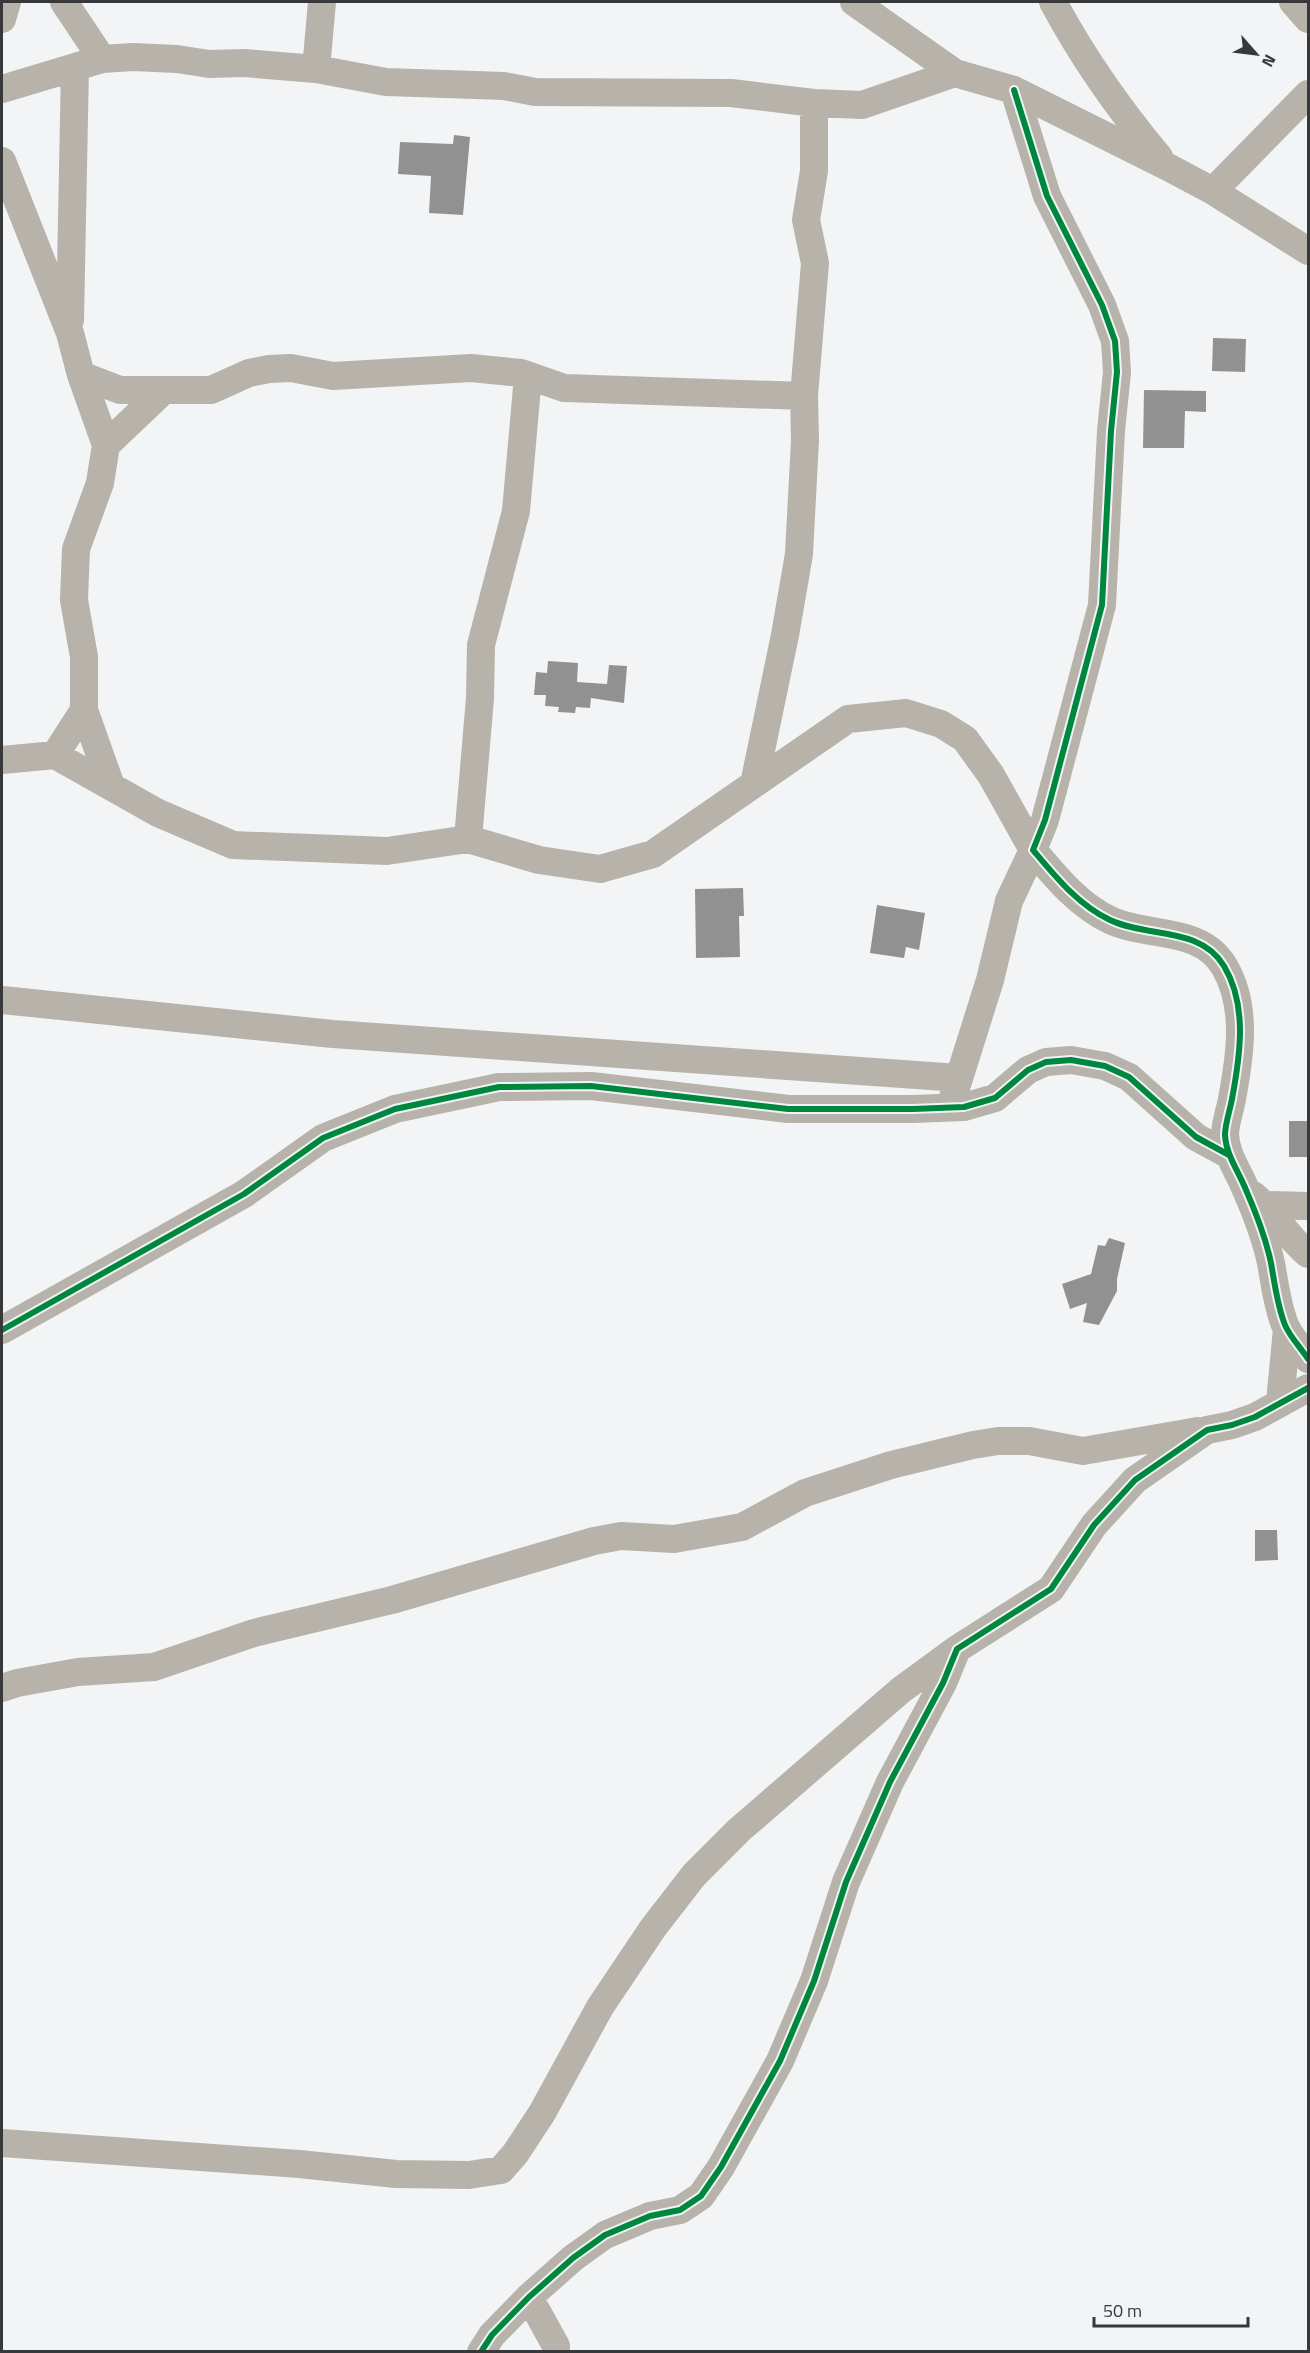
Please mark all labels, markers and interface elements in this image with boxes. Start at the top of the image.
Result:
north arrow [1226,24,1286,84]
text: N [1256,51,1282,72]
scale bar [1094,2290,1248,2328]
text: 50 m [1103,2297,1142,2324]

